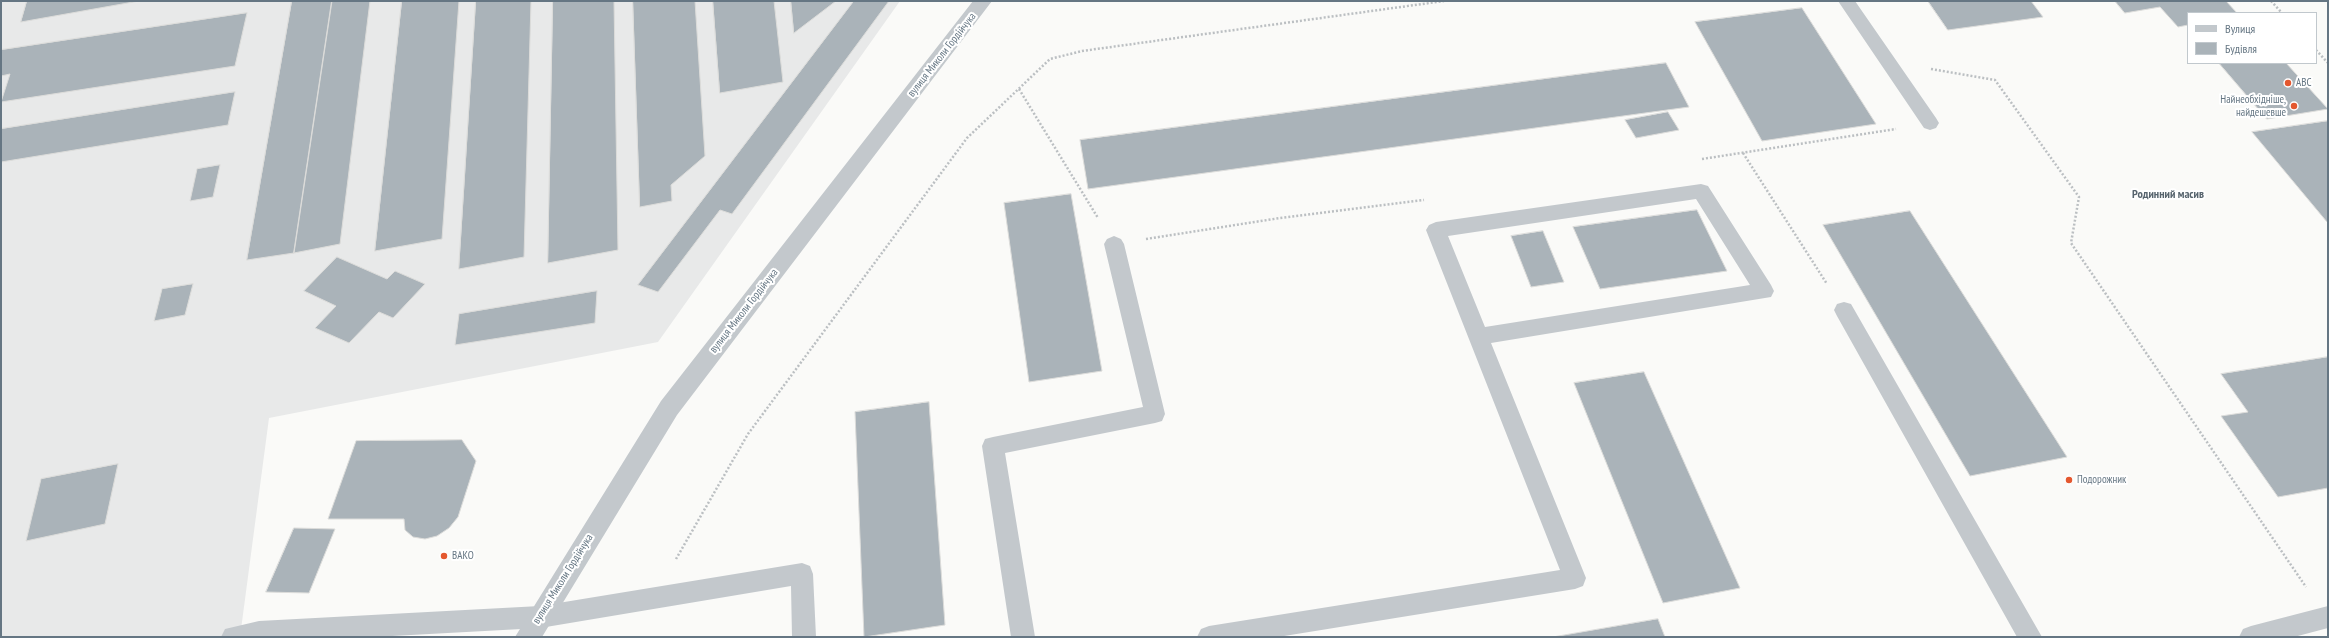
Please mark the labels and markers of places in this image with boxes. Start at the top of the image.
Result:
place label: АВС [2296,76,2311,90]
marker: АВС [2283,78,2293,88]
place label: Найнеобхідніше, найдешевше [2220,93,2286,119]
marker: Найнеобхідніше, найдешевше [2289,101,2299,111]
place label: Подорожник [2077,473,2126,487]
marker: Подорожник [2064,475,2074,485]
place label: ВАКО [452,549,474,563]
marker: ВАКО [439,551,449,561]

